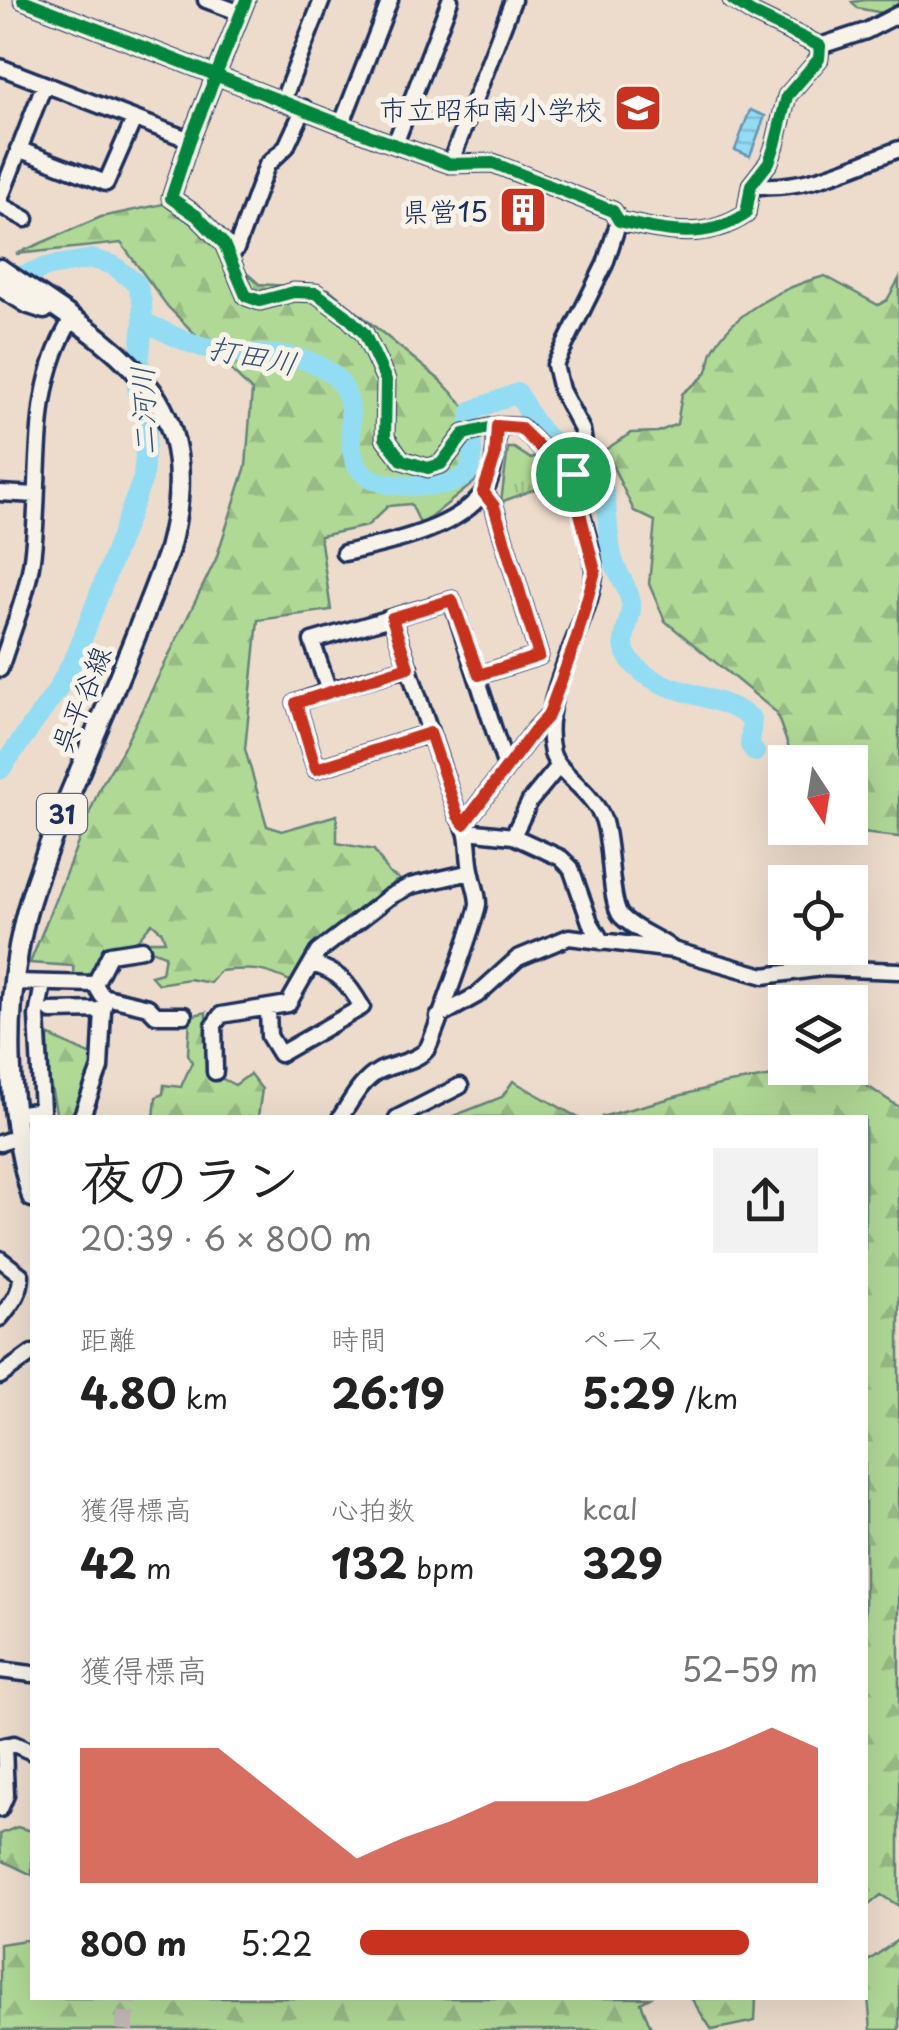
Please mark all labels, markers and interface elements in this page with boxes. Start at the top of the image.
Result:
school or university icon: 市立昭和南小学校 [612,82,664,134]
place label: 市立昭和南小学校 [379,87,603,130]
building icon: 県営15 [497,184,549,236]
place label: 県営15 [401,189,488,232]
water label: 打田川 [205,323,301,385]
water label: 二河川 [118,365,166,457]
pin [531,432,616,517]
icon: arrive [546,447,601,502]
street label: 呉平谷線 [39,639,121,759]
north arrow [768,745,868,845]
map controls [768,745,868,1085]
road number: 31 [37,794,87,834]
button: locate [768,865,868,965]
button: layers [768,985,868,1085]
text: 夜のラン [80,1135,300,1218]
button: share [713,1148,818,1253]
text: 20:39 · 6 × 800 m [80,1214,372,1262]
text: 距離 [80,1317,136,1360]
text: 時間 [331,1317,387,1360]
text: ペース [582,1317,664,1360]
text: 4.80 [80,1360,177,1423]
text: 26:19 [331,1360,445,1423]
text: 5:29 [582,1360,676,1423]
text: km [177,1376,228,1419]
text: /km [676,1376,738,1419]
text: 獲得標高 [80,1487,192,1530]
text: 心拍数 [331,1487,415,1530]
text: kcal [582,1487,638,1530]
text: 42 [80,1530,137,1593]
text: 132 [331,1530,407,1593]
text: 329 [582,1530,663,1593]
text: m [137,1546,172,1589]
text: bpm [407,1546,474,1589]
text: 獲得標高 [80,1645,208,1693]
text: 52–59 m [681,1645,818,1693]
text: 800 m [80,1919,187,1967]
text: 5:22 [240,1919,313,1967]

